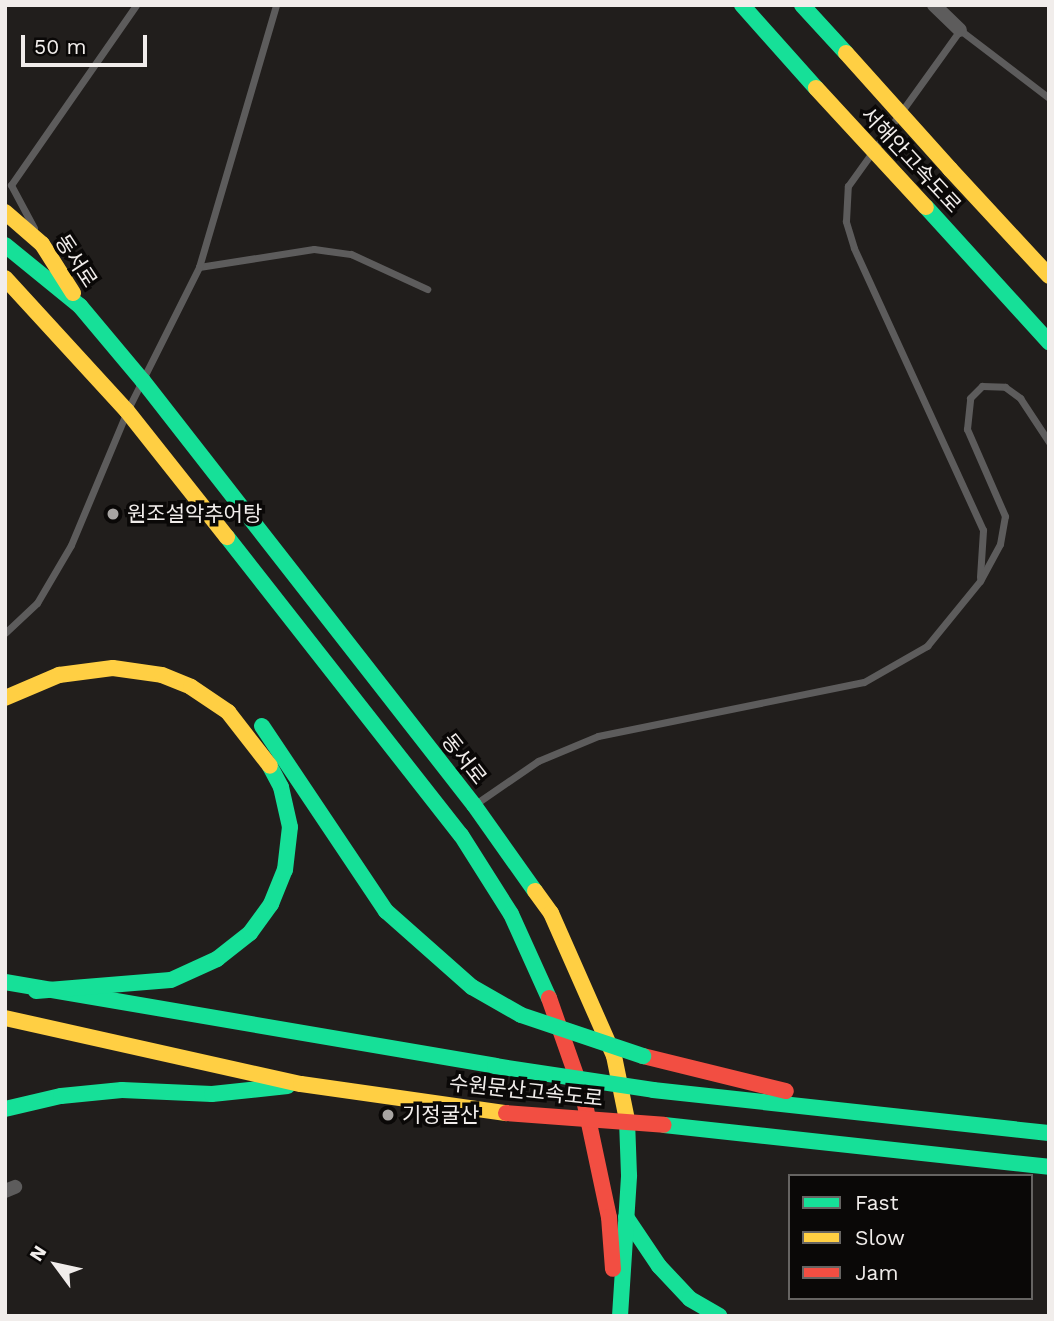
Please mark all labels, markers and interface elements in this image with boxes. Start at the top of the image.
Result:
scale bar [24,21,150,65]
text: 50 m [34,34,86,59]
street label: 서해안고속도로 [856,102,966,218]
street label: 동서로 [50,230,102,292]
place label: 원조설악추어탕 [127,501,262,527]
marker: 원조설악추어탕 [105,506,121,522]
street label: 동서로 [436,728,492,790]
street label: 수원문산고속도로 [448,1070,604,1112]
place label: 기정굴산 [402,1102,479,1128]
marker: 기정굴산 [380,1107,396,1123]
legend [788,1174,1033,1300]
text: Fast [855,1190,899,1215]
text: Slow [855,1225,905,1250]
north arrow [21,1230,91,1300]
text: N [24,1241,51,1265]
text: Jam [855,1260,898,1285]

